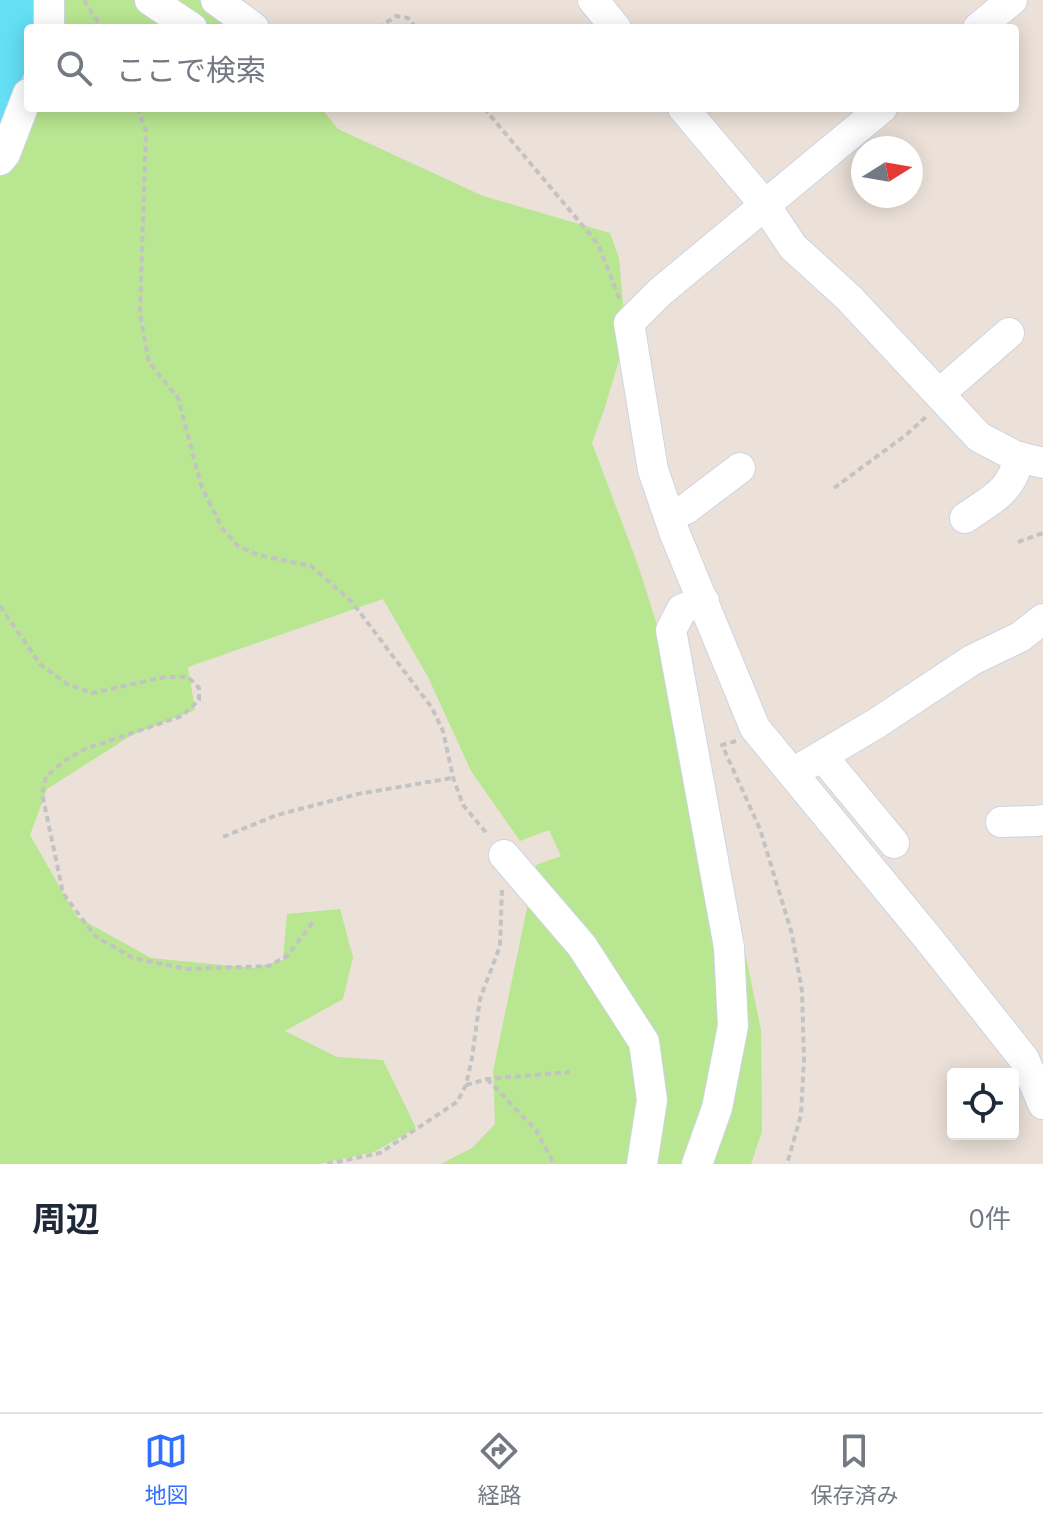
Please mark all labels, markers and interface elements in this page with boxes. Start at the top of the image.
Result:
search box [24,24,1019,112]
icon: search [52,46,96,90]
text: ここで検索 [116,52,266,88]
north arrow [851,136,923,208]
map controls [947,1068,1019,1140]
button: locate [947,1068,1019,1140]
text: 周辺 [32,1198,100,1239]
text: 0件 [969,1203,1011,1234]
tab: 地図 [144,1429,189,1509]
tab: 経路 [477,1429,522,1509]
tab: 保存済み [810,1429,899,1509]

